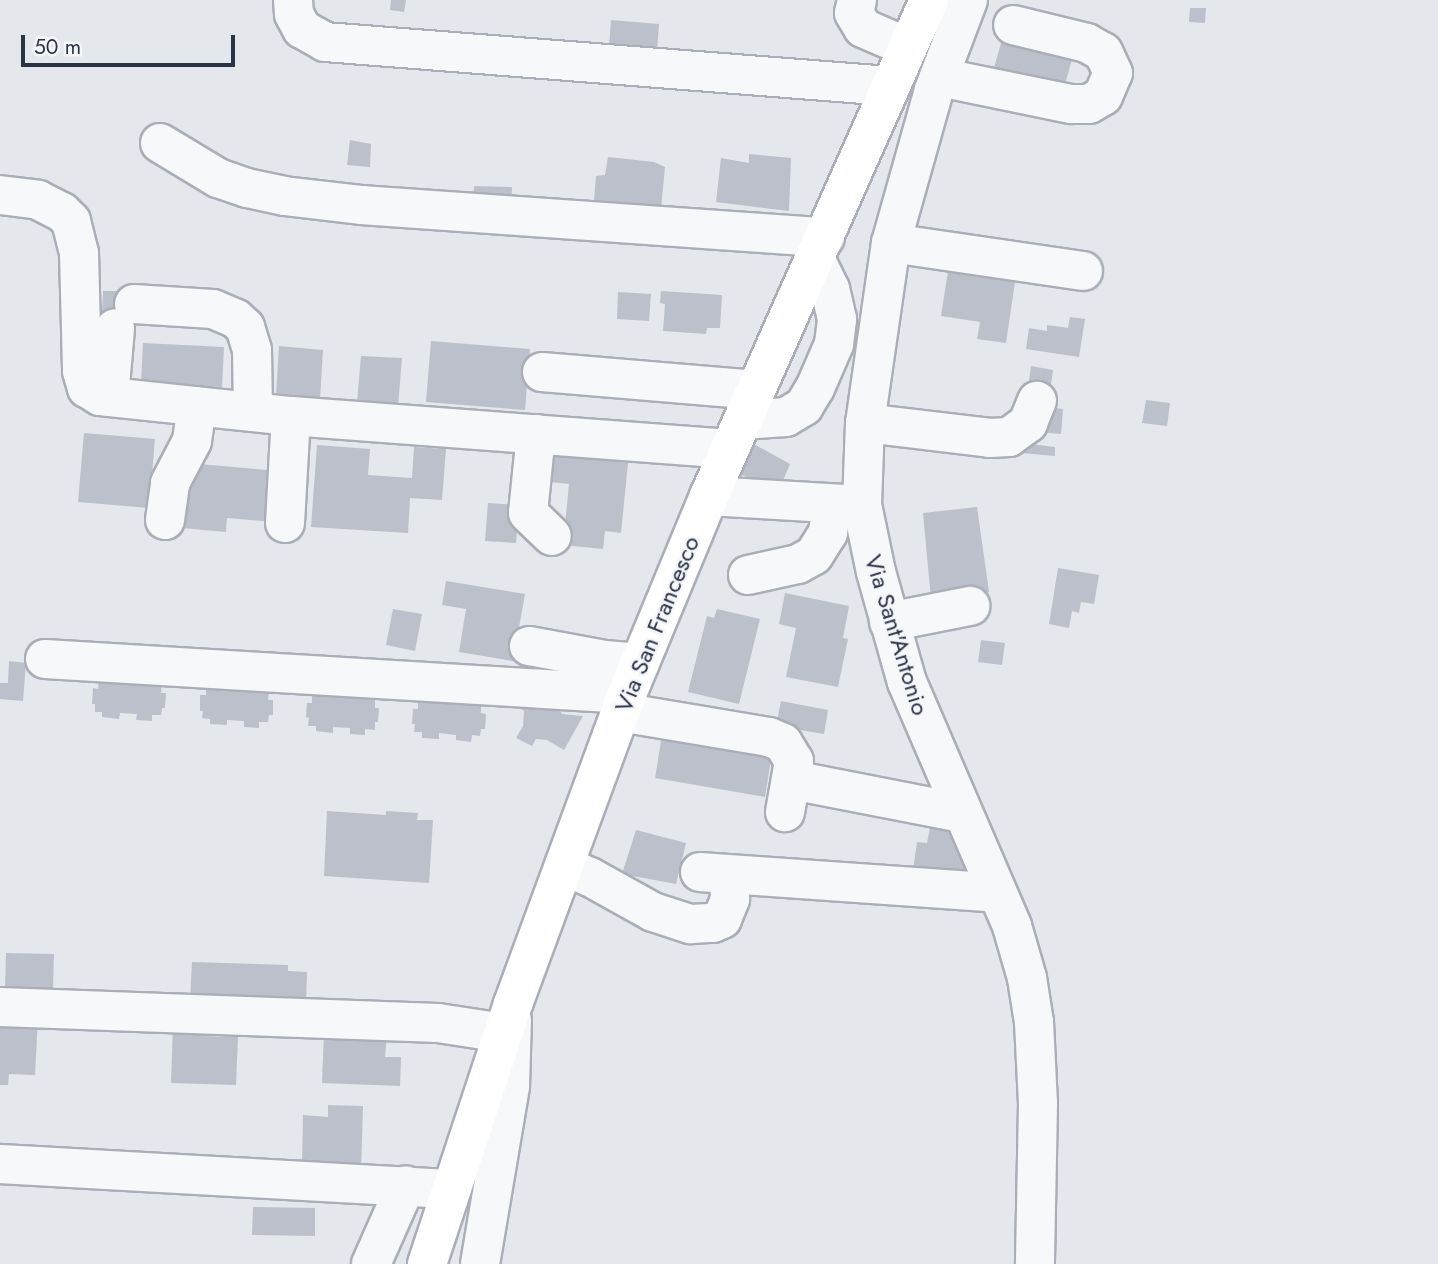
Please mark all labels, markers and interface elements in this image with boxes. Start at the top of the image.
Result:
scale bar [24,21,238,65]
text: 50 m [34,32,81,62]
street label: Via San Francesco [609,532,705,716]
street label: Via Sant'Antonio [859,551,935,719]

